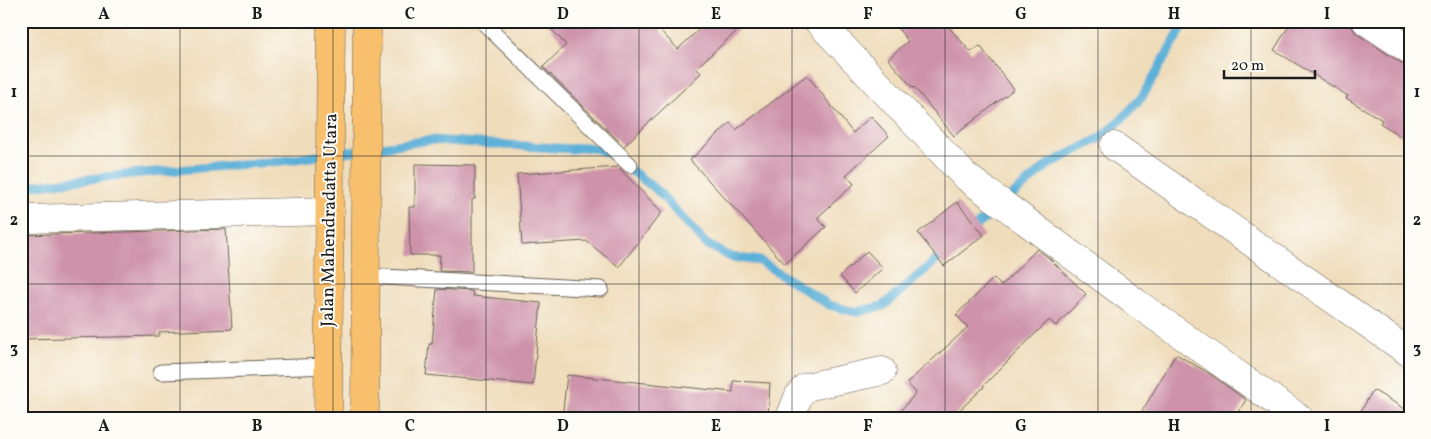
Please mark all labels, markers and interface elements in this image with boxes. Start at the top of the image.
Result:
text: A [98,4,110,26]
text: B [252,4,263,26]
text: C [405,4,415,26]
text: D [557,4,569,26]
text: E [711,4,721,26]
text: F [863,4,873,26]
text: G [1015,4,1027,26]
text: H [1168,4,1180,26]
text: I [1324,4,1330,26]
scale bar [1224,48,1315,80]
text: 20 m [1231,56,1264,77]
text: 1 [11,82,17,104]
text: 1 [1414,82,1420,104]
street label: Jalan Mahendradatta Utara [316,113,344,327]
text: 2 [10,210,18,232]
text: 2 [1413,210,1421,232]
text: 3 [10,338,18,360]
text: 3 [1413,338,1421,360]
text: A [98,416,110,438]
text: B [252,416,263,438]
text: C [405,416,415,438]
text: D [557,416,569,438]
text: E [711,416,721,438]
text: F [863,416,873,438]
text: G [1015,416,1027,438]
text: H [1168,416,1180,438]
text: I [1324,416,1330,438]

